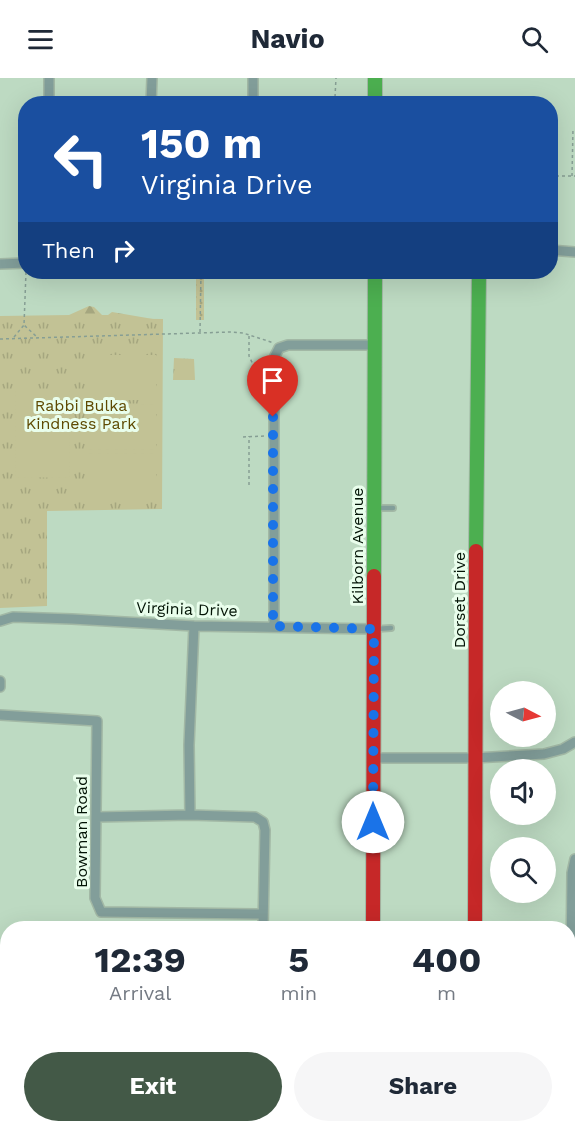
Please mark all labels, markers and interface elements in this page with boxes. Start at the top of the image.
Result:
icon: menu [24,23,57,56]
text: Navio [250,23,325,55]
icon: search [518,23,551,56]
text: 150 m [141,119,262,168]
icon: left [42,120,120,198]
text: Virginia Drive [141,169,312,201]
icon: right [107,234,140,267]
text: Then [42,238,95,263]
pin [247,355,298,417]
icon: arrive [256,364,289,397]
park label: Rabbi Bulka Kindness Park [26,396,136,433]
street label: Kilborn Avenue [348,487,367,605]
street label: Dorset Drive [450,552,469,648]
street label: Virginia Drive [136,598,238,620]
north arrow [490,681,556,747]
map controls [490,681,556,903]
button: sound [490,759,556,825]
street label: Bowman Road [72,776,91,888]
position arrow [341,790,405,854]
button: search [490,837,556,903]
text: 12:39 [95,939,186,981]
text: 5 [288,939,309,981]
text: 400 [412,939,481,981]
text: Arrival [109,981,171,1005]
text: min [280,981,317,1005]
text: m [437,981,456,1005]
button: Exit [24,1052,282,1121]
button: Share [294,1052,552,1121]

